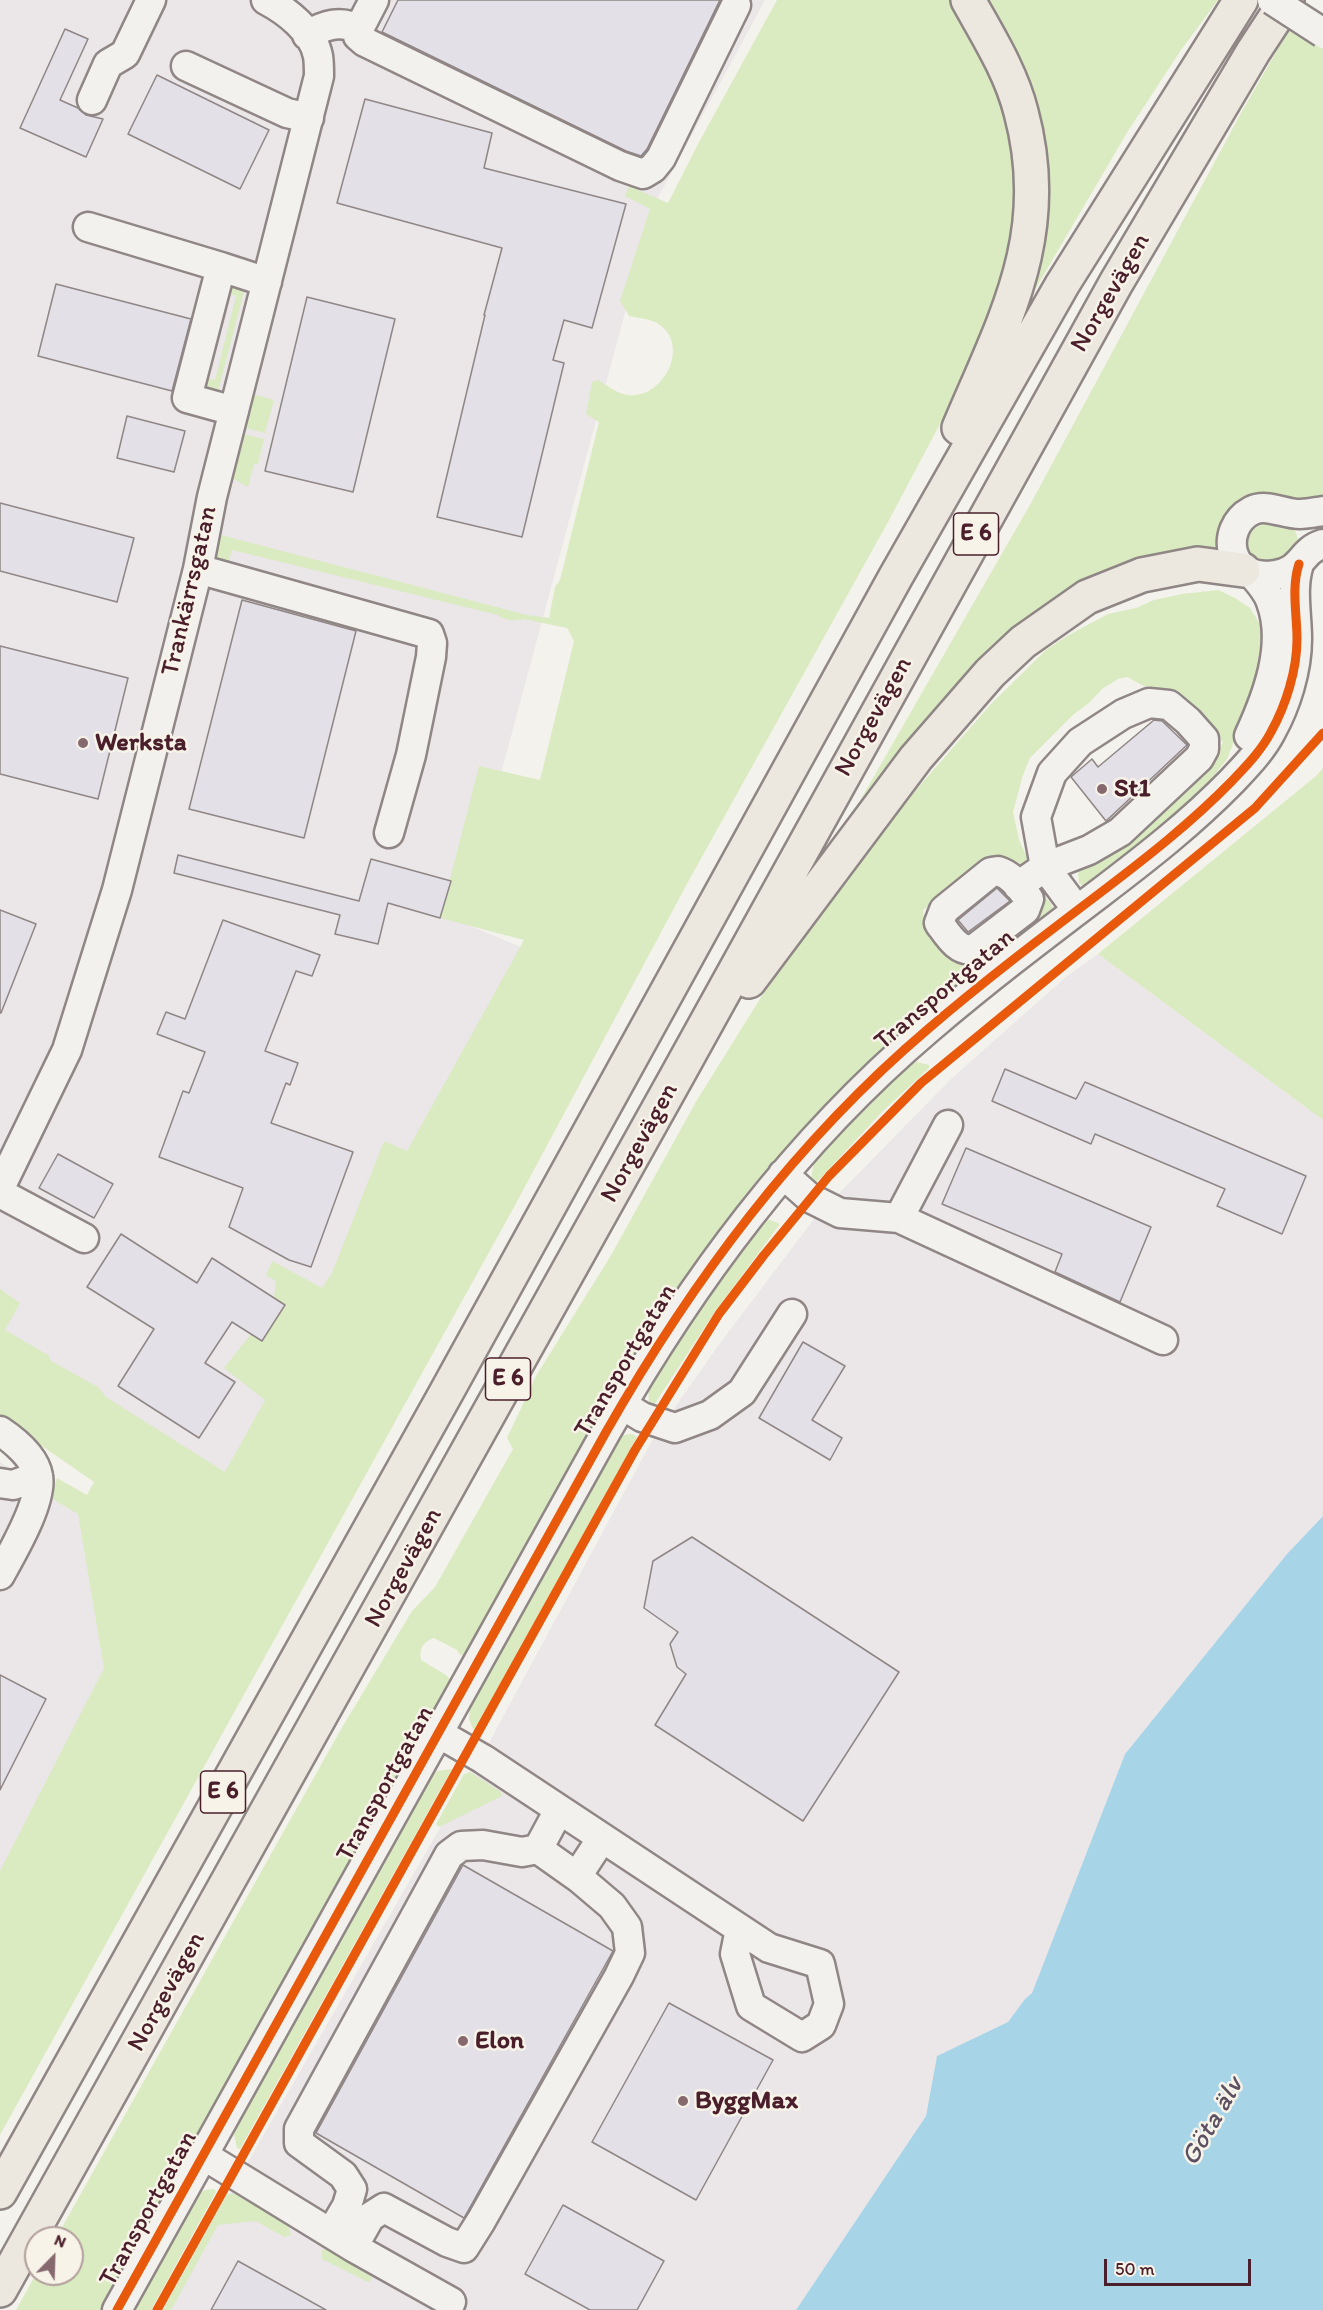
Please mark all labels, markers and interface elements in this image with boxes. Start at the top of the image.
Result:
street label: Norgevägen [1064,228,1158,358]
street label: Trankärrsgatan [155,503,225,679]
road number: E 6 [954,513,998,555]
street label: Norgevägen [828,652,920,782]
place label: Werksta [95,727,187,759]
marker: Werksta [76,736,90,750]
place label: St1 [1114,773,1150,805]
marker: St1 [1095,782,1109,796]
street label: Transportgatan [869,922,1021,1058]
street label: Norgevägen [594,1078,686,1208]
street label: Transportgatan [568,1279,684,1443]
road number: E 6 [486,1358,530,1400]
street label: Norgevägen [358,1503,450,1633]
street label: Transportgatan [330,1701,442,1867]
road number: E 6 [200,1771,246,1813]
street label: Norgevägen [121,1927,213,2057]
place label: Elon [475,2025,524,2057]
marker: Elon [456,2034,470,2048]
water label: Göta älv [1175,2072,1251,2172]
place label: ByggMax [695,2085,798,2117]
marker: ByggMax [676,2094,690,2108]
street label: Transportgatan [93,2126,205,2292]
north arrow [24,2226,84,2286]
text: N [52,2230,69,2252]
scale bar [1107,2247,1254,2285]
text: 50 m [1115,2258,1155,2280]

